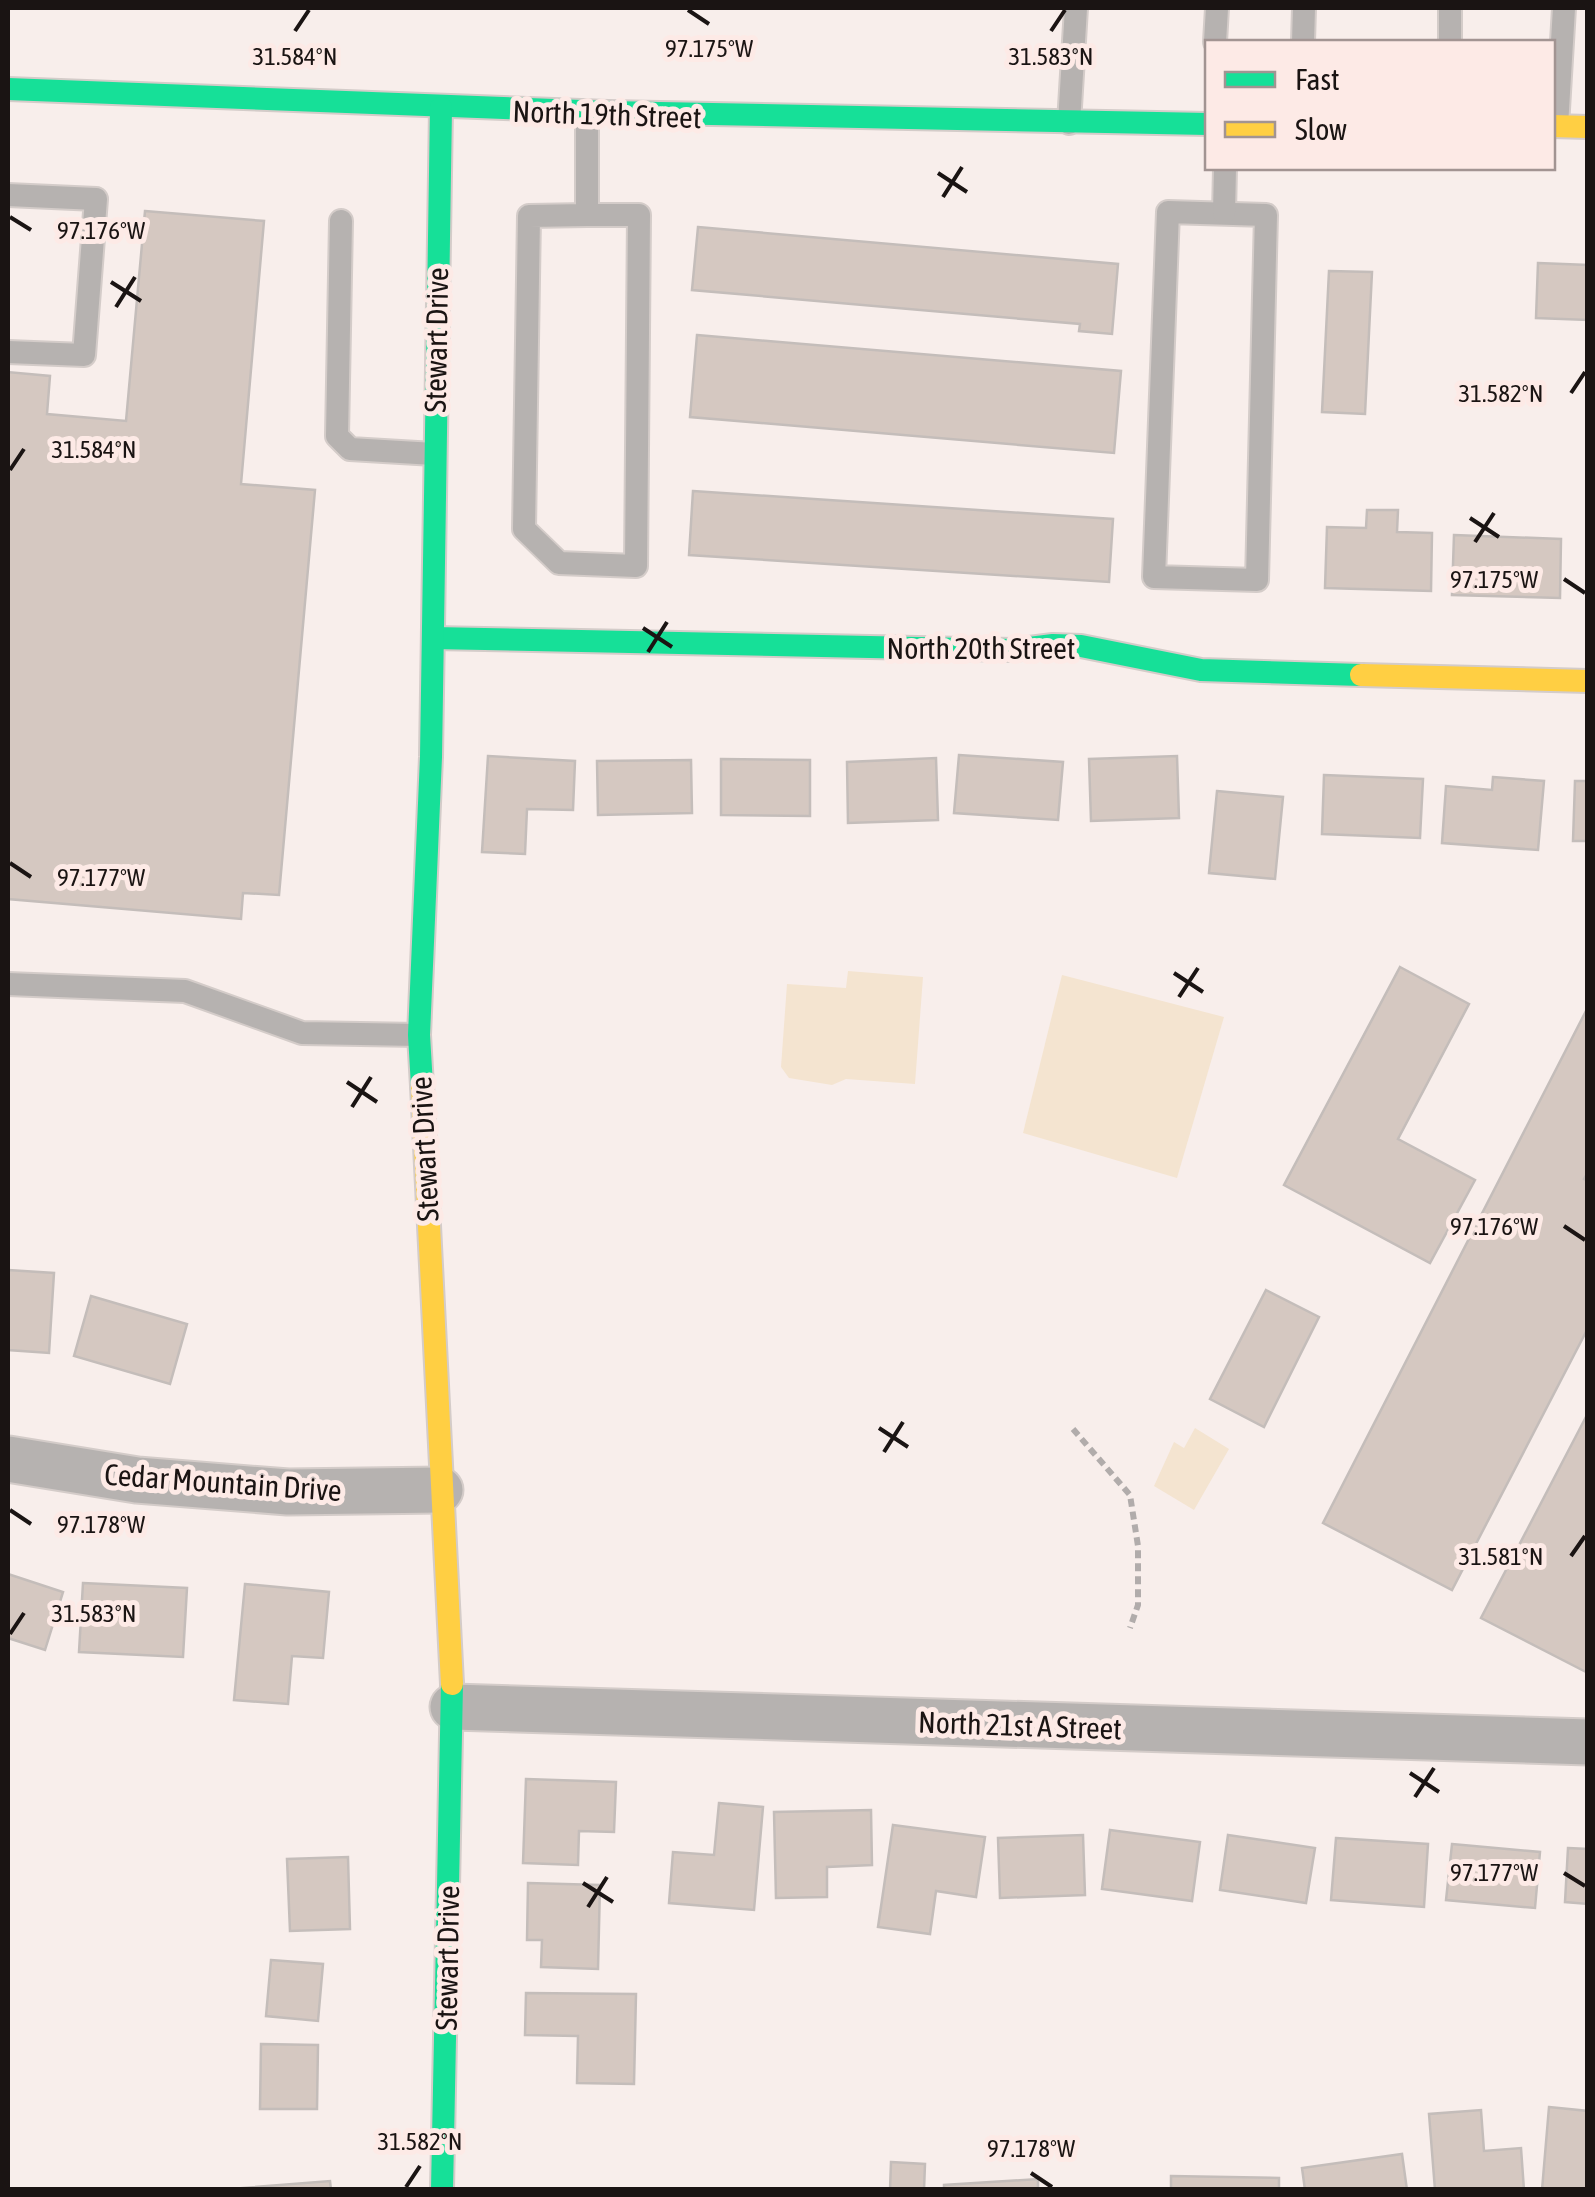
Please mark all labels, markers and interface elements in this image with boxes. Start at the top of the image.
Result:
text: 97.175°W [665,34,754,62]
legend [1205,40,1555,170]
text: 31.584°N [253,42,337,70]
text: 31.583°N [1009,42,1093,70]
text: Fast [1295,62,1340,96]
street label: North 19th Street [512,94,702,134]
text: Slow [1295,112,1347,146]
text: 97.176°W [57,216,146,244]
street label: Stewart Drive [418,267,454,413]
text: 31.582°N [1459,379,1543,407]
text: 31.584°N [52,435,136,463]
text: 97.175°W [1450,565,1539,593]
street label: North 20th Street [887,631,1075,665]
text: 97.177°W [57,863,146,891]
street label: Stewart Drive [403,1076,445,1222]
text: 97.176°W [1450,1212,1539,1240]
street label: Cedar Mountain Drive [103,1457,343,1507]
text: 97.178°W [57,1510,146,1538]
text: 31.581°N [1459,1542,1543,1570]
text: 31.583°N [52,1599,136,1627]
street label: North 21st A Street [918,1704,1122,1746]
text: 97.177°W [1450,1858,1539,1886]
street label: Stewart Drive [429,1885,465,2031]
text: 31.582°N [378,2127,462,2155]
text: 97.178°W [987,2134,1076,2162]

